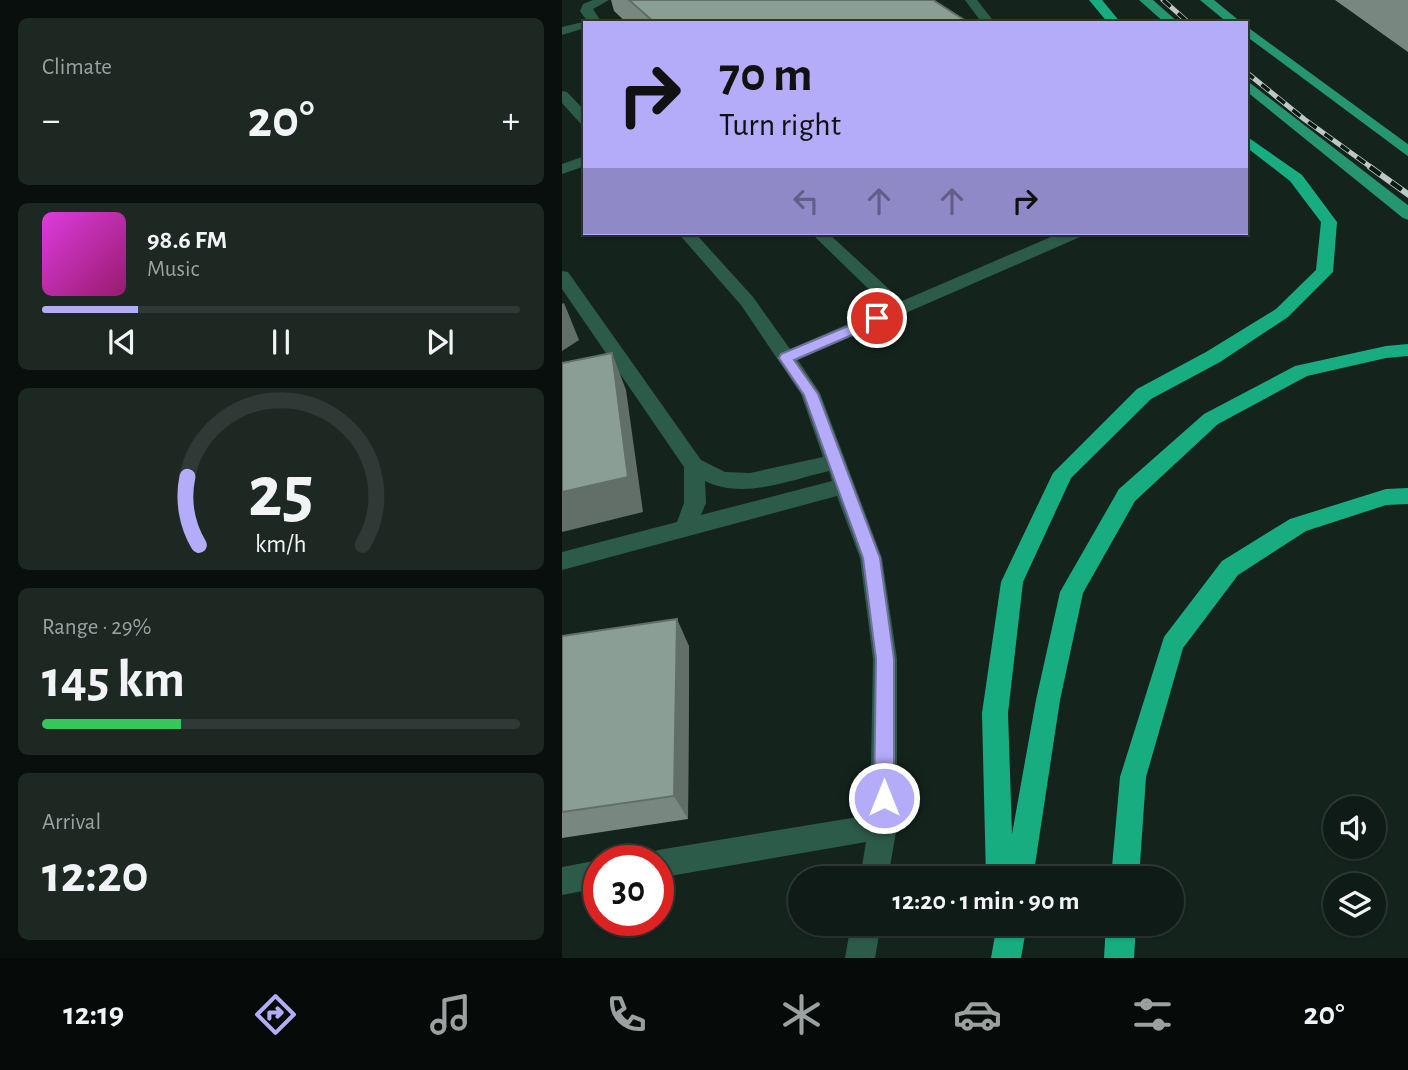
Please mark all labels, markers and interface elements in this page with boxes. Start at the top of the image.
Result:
icon: right [604,49,695,140]
text: 70 m [719,51,813,100]
text: Climate [42,56,112,79]
text: 20° [248,94,314,146]
text: − [42,102,60,140]
text: + [502,102,520,140]
text: Turn right [719,109,841,141]
icon: left [787,182,825,220]
icon: ahead [860,182,898,220]
icon: ahead [933,182,971,220]
icon: right [1006,182,1044,220]
text: 98.6 FM [147,227,227,253]
text: Music [147,258,199,281]
pin [847,288,907,348]
icon: arrive [858,299,896,337]
icon: previous [103,323,141,361]
icon: pause [262,323,300,361]
icon: next [421,323,459,361]
text: 25 [248,457,314,530]
text: km/h [255,532,307,557]
text: Range · 29% [42,616,151,639]
text: 145 km [42,654,185,706]
position arrow [847,761,921,835]
map controls [1323,796,1386,936]
button: sound [1323,796,1386,859]
text: Arrival [42,811,101,834]
speed limit sign: 30 [583,845,674,936]
text: 12:20 [42,849,149,901]
button: layers [1323,873,1386,936]
text: 12:20 · 1 min · 90 m [893,888,1079,914]
icon: directions [251,990,300,1039]
icon: music [426,990,475,1039]
icon: phone [602,990,651,1039]
icon: climate [777,990,826,1039]
icon: car [953,990,1002,1039]
icon: filters [1128,990,1177,1039]
text: 12:19 [63,998,124,1030]
text: 20° [1304,998,1345,1030]

